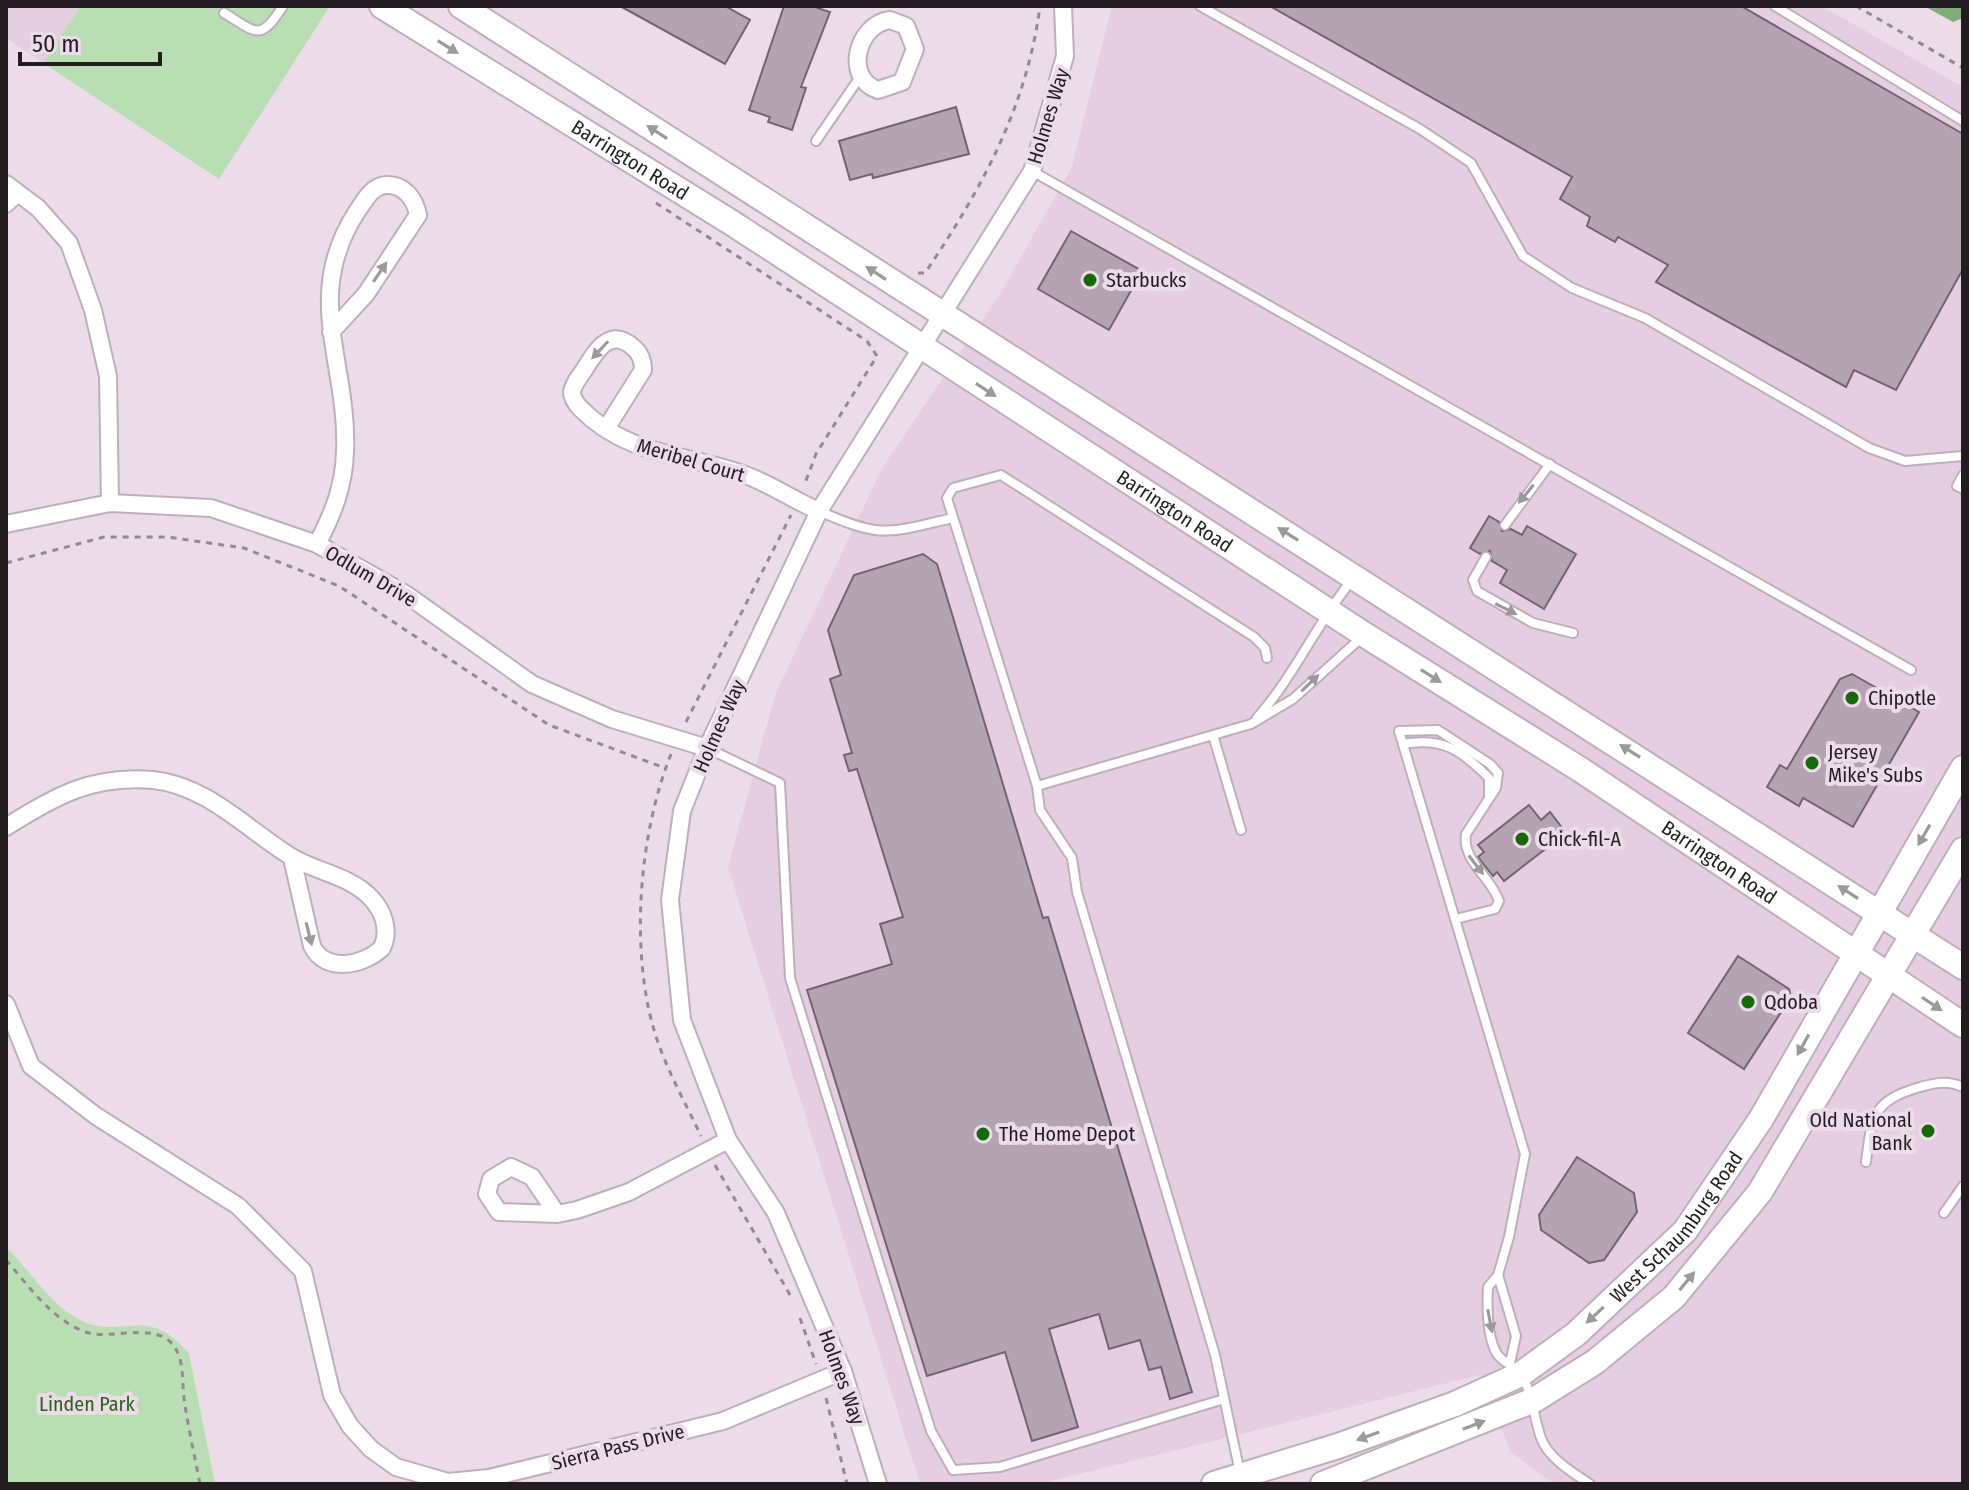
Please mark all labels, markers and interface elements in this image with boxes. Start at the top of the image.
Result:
scale bar [20,16,160,66]
text: 50 m [32,30,80,58]
one-way arrow [437,40,459,54]
street label: Holmes Way [1022,65,1074,167]
street label: Barrington Road [567,115,693,205]
one-way arrow [646,126,668,140]
one-way arrow [373,262,388,283]
one-way arrow [865,266,887,280]
place label: Starbucks [1106,268,1187,292]
marker: Starbucks [1081,271,1099,289]
one-way arrow [591,340,609,359]
one-way arrow [976,383,997,398]
street label: Meribel Court [634,433,748,487]
street label: Barrington Road [1112,465,1237,558]
one-way arrow [1518,483,1535,503]
one-way arrow [1278,527,1299,542]
street label: Odlum Drive [321,540,421,612]
one-way arrow [1494,602,1517,615]
one-way arrow [1420,669,1442,683]
one-way arrow [1300,674,1319,692]
street label: Holmes Way [688,676,750,776]
place label: Chipotle [1868,686,1936,710]
marker: Chipotle [1843,689,1861,707]
place label: Jersey Mike's Subs [1828,740,1923,787]
one-way arrow [1619,743,1640,758]
marker: Jersey Mike's Subs [1803,754,1821,772]
street label: Barrington Road [1657,815,1781,909]
one-way arrow [1917,824,1931,846]
place label: Chick-fil-A [1538,827,1622,851]
marker: Chick-fil-A [1513,830,1531,848]
one-way arrow [1468,855,1484,875]
one-way arrow [1837,885,1859,899]
one-way arrow [303,921,315,946]
place label: Qdoba [1764,990,1818,1014]
marker: Qdoba [1739,993,1757,1011]
one-way arrow [1922,996,1943,1011]
one-way arrow [1796,1033,1810,1056]
place label: Old National Bank [1809,1108,1913,1155]
place label: The Home Depot [999,1122,1136,1146]
marker: Old National Bank [1919,1122,1937,1140]
marker: The Home Depot [974,1125,992,1143]
street label: West Schaumburg Road [1605,1147,1748,1308]
one-way arrow [1678,1271,1695,1291]
one-way arrow [1586,1306,1605,1324]
one-way arrow [1485,1308,1497,1333]
street label: Holmes Way [814,1326,870,1428]
park label: Linden Park [39,1392,136,1416]
one-way arrow [1462,1418,1486,1431]
street label: Sierra Pass Drive [549,1419,687,1475]
one-way arrow [1356,1430,1380,1442]

